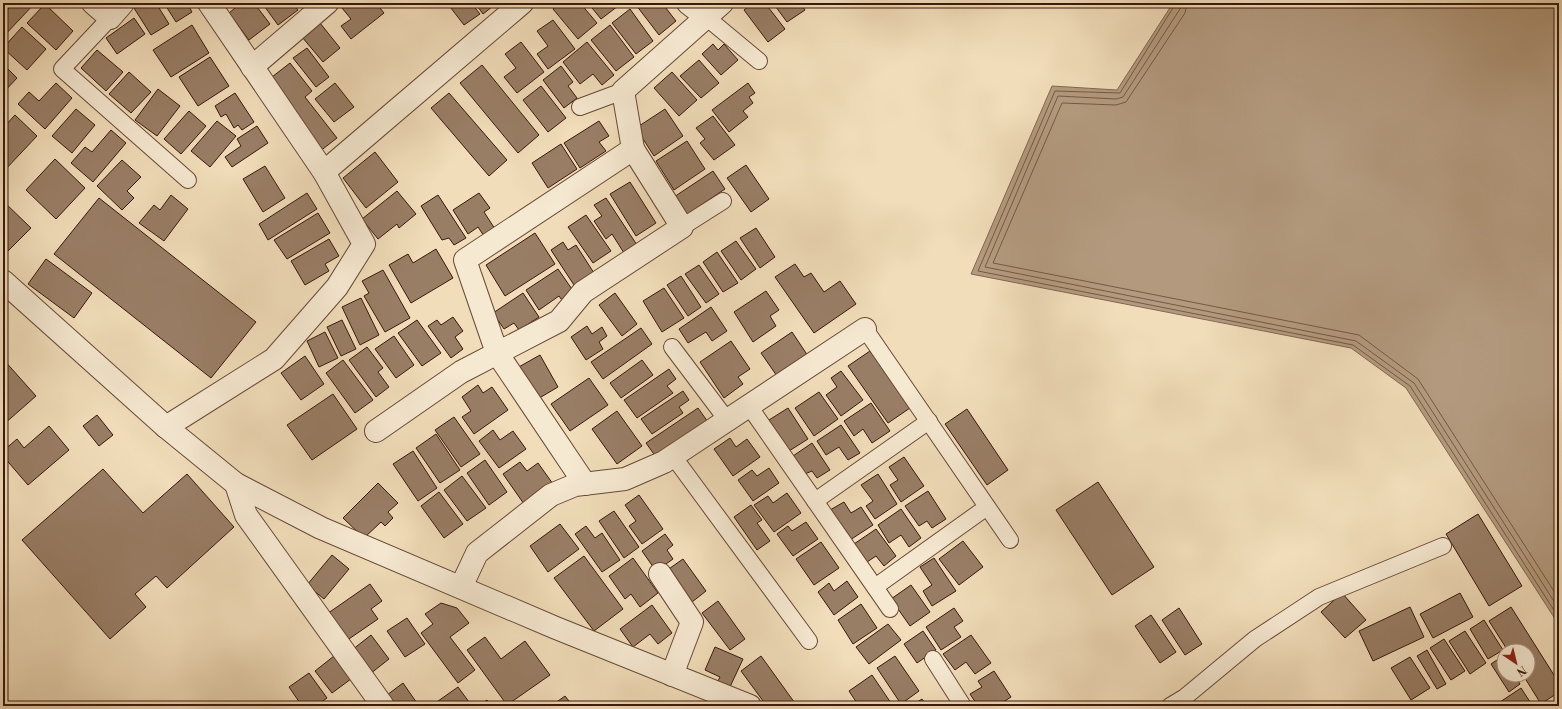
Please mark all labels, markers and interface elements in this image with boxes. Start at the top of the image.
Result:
north arrow [1496,643,1536,683]
text: N [1513,662,1529,679]

